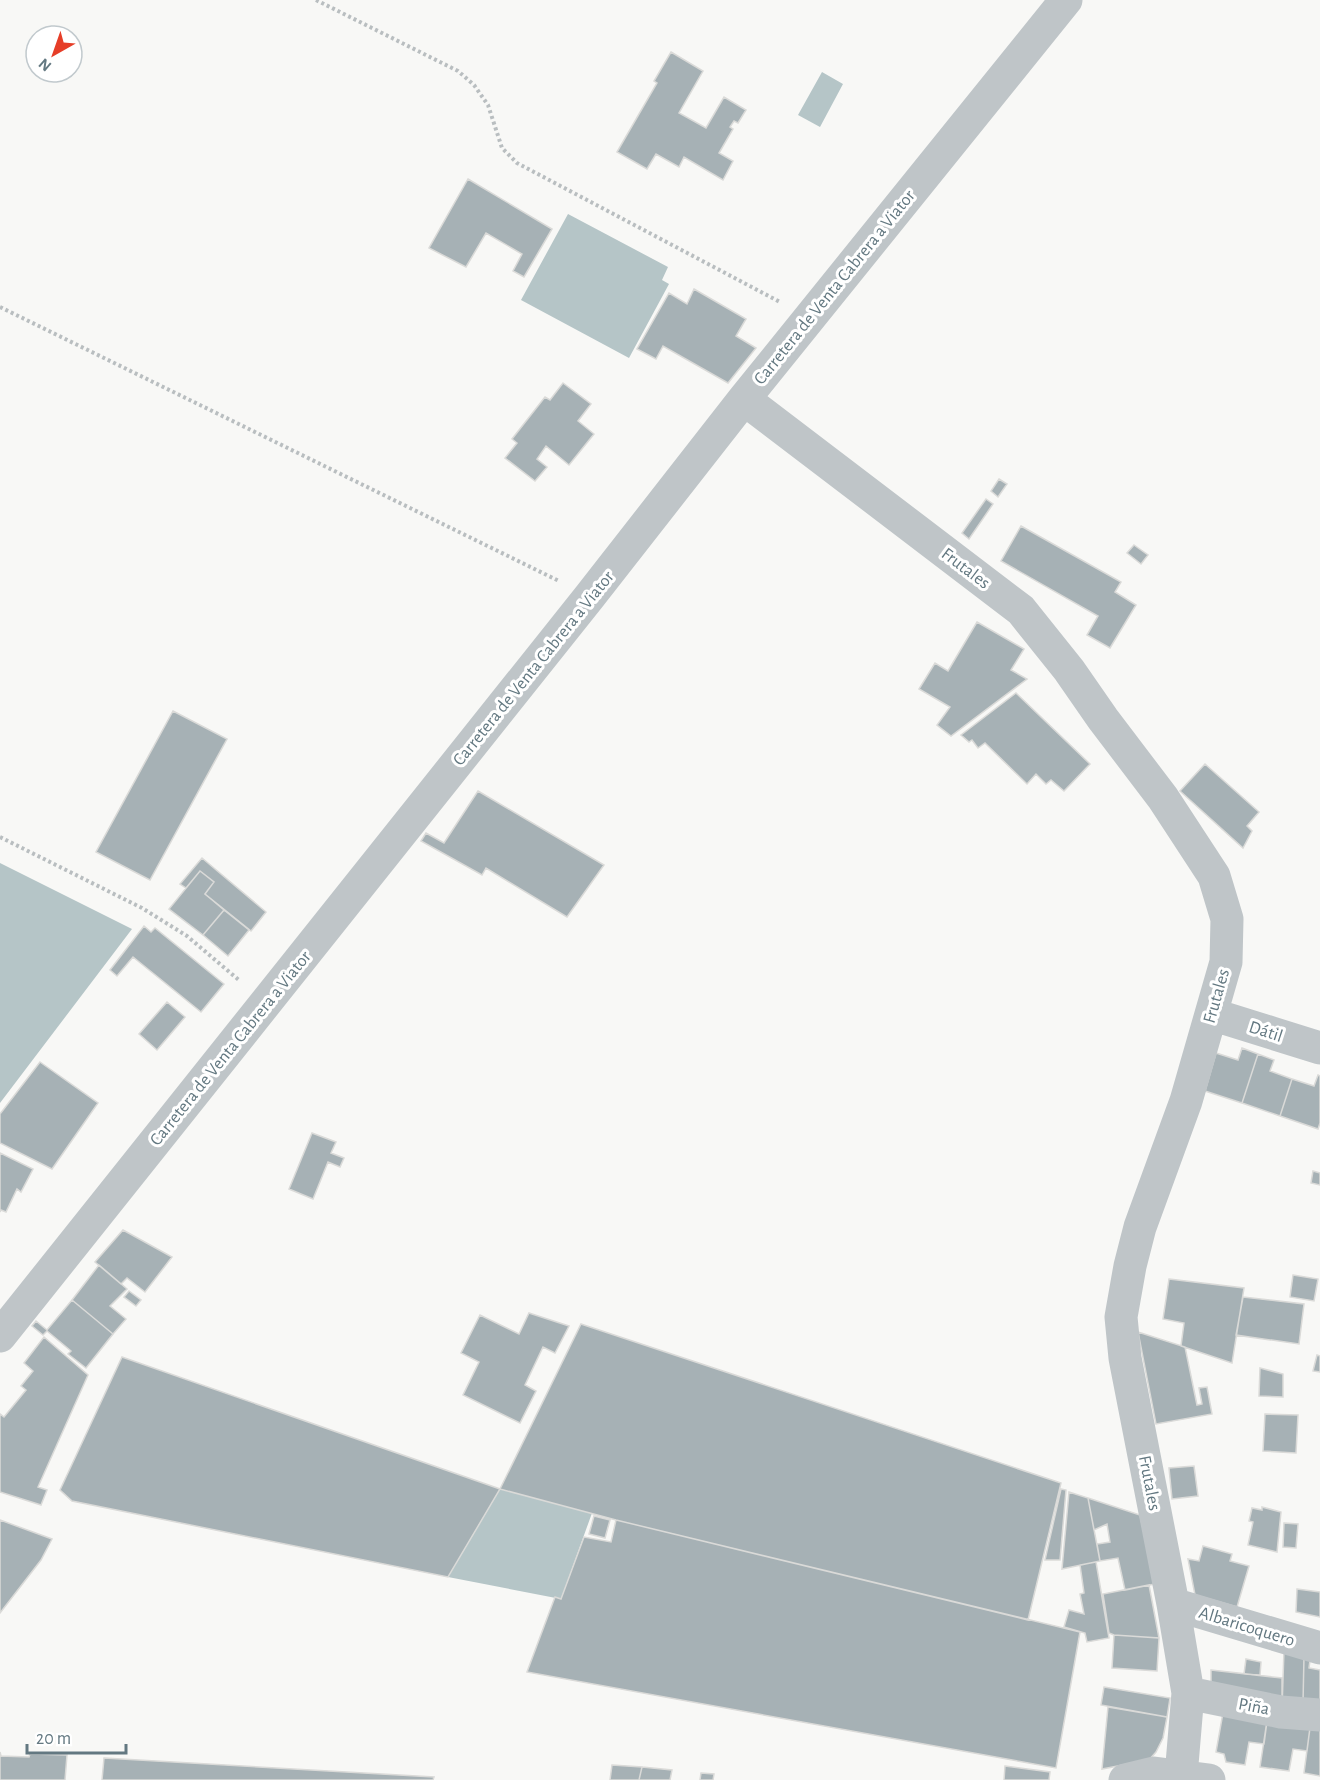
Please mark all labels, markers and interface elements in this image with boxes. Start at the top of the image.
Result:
north arrow [24,24,84,84]
text: N [36,55,54,74]
street label: Carretera de Venta Cabrera a Viator [751,187,919,388]
street label: Frutales [938,545,993,593]
street label: Carretera de Venta Cabrera a Viator [450,568,618,769]
street label: Carretera de Venta Cabrera a Viator [147,948,315,1149]
street label: Frutales [1201,967,1233,1025]
street label: Dátil [1247,1018,1285,1046]
street label: Frutales [1135,1454,1163,1512]
street label: Albaricoquero [1197,1604,1297,1650]
street label: Piña [1237,1695,1271,1719]
scale bar [27,1717,126,1755]
text: 20 m [36,1730,71,1748]

